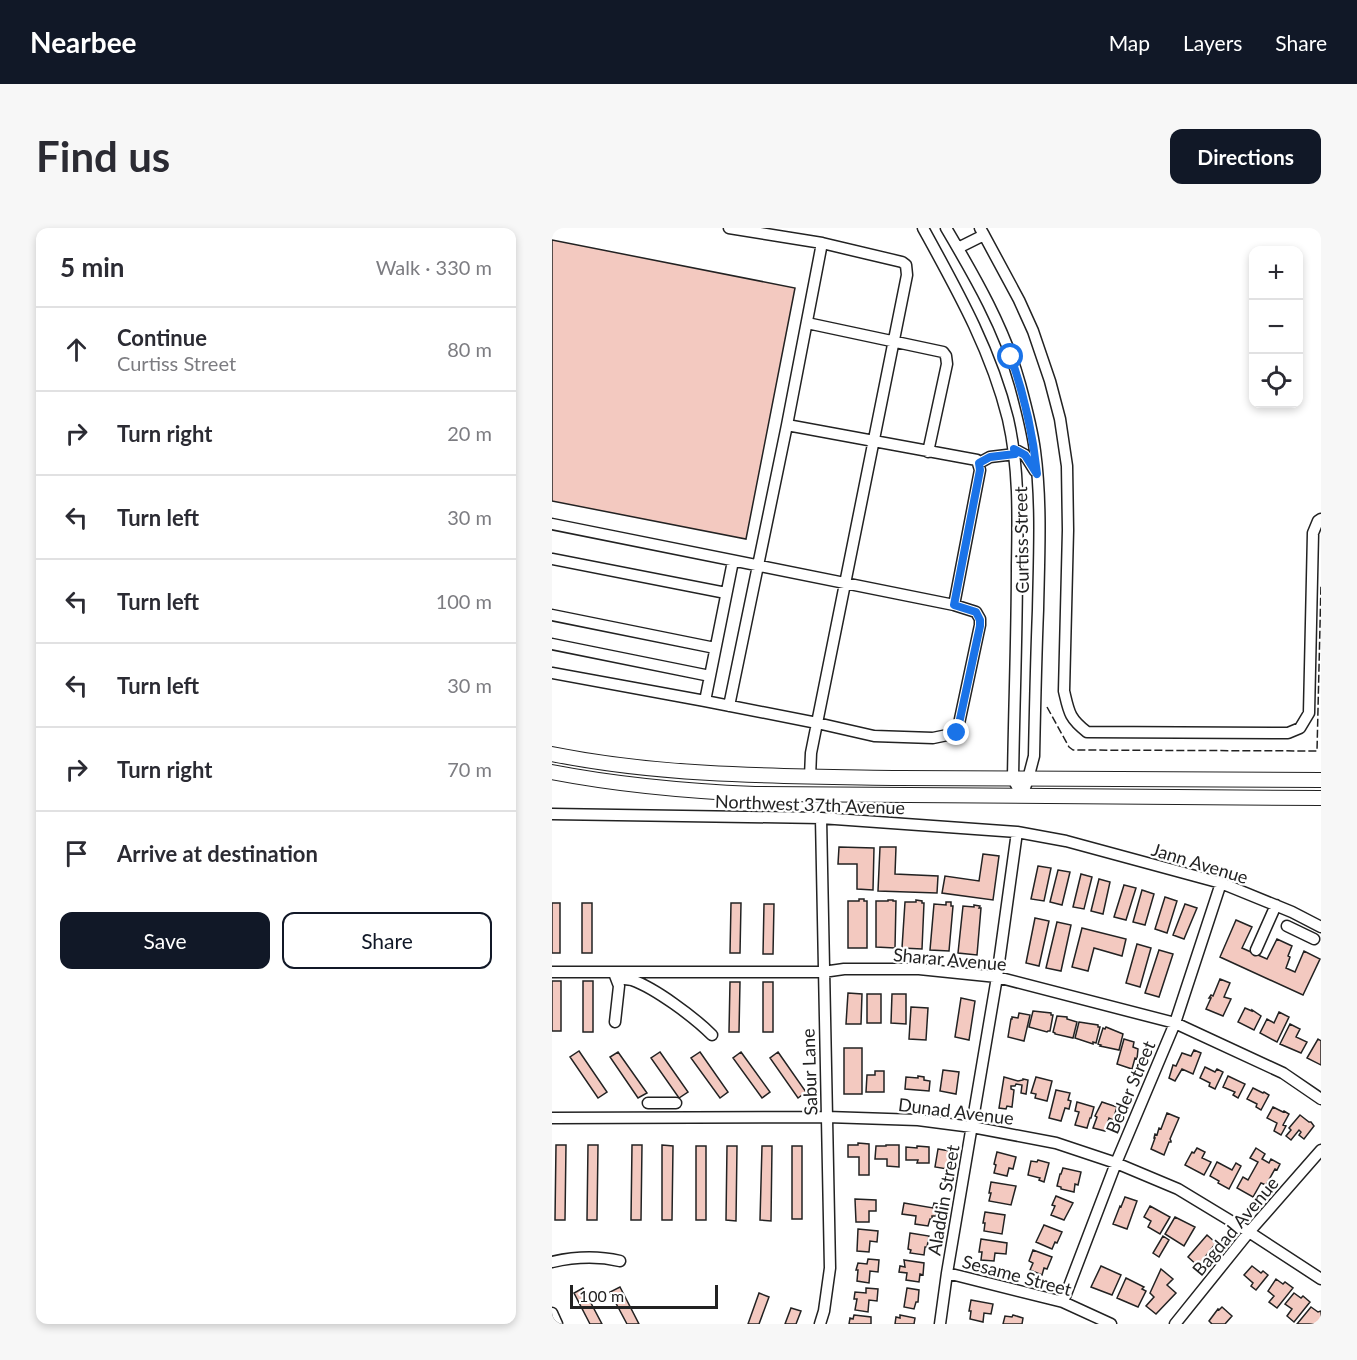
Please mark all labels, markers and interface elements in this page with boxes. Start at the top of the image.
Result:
text: Nearbee [30,25,137,59]
text: Map [1109,30,1150,55]
text: Layers [1183,30,1242,55]
text: Share [1275,30,1327,55]
button: Directions [1170,129,1321,184]
text: Find us [36,131,170,181]
map controls [1249,246,1303,408]
button: + [1249,246,1303,300]
text: 5 min [60,251,124,283]
text: Walk · 330 m [376,255,492,279]
button: − [1249,300,1303,354]
text: Continue [117,324,207,351]
icon: ahead [60,333,93,366]
text: 80 m [447,337,492,361]
route start [997,343,1023,369]
text: Curtiss Street [117,351,236,375]
button: locate [1249,354,1303,408]
icon: right [60,417,93,450]
text: Turn right [117,420,212,447]
text: 20 m [447,421,492,445]
street label: Curtiss Street [1009,486,1033,594]
icon: left [60,501,93,534]
text: Turn left [117,504,199,531]
text: 30 m [447,505,492,529]
icon: left [60,585,93,618]
text: Turn left [117,588,199,615]
text: 100 m [436,589,492,613]
icon: left [60,669,93,702]
text: Turn left [117,672,199,699]
text: 30 m [447,673,492,697]
route end [943,719,969,745]
icon: right [60,753,93,786]
text: Turn right [117,756,212,783]
text: 70 m [447,757,492,781]
street label: Northwest 37th Avenue [715,790,905,818]
icon: arrive [60,837,93,870]
street label: Jann Avenue [1149,838,1251,888]
text: Arrive at destination [117,840,318,867]
button: Save [60,912,270,969]
button: Share [282,912,492,969]
street label: Sharar Avenue [892,943,1008,975]
street label: Sabur Lane [796,1028,822,1116]
street label: Beder Street [1101,1037,1160,1137]
street label: Dunad Avenue [897,1093,1015,1129]
street label: Aladdin Street [922,1142,964,1257]
street label: Bagdad Avenue [1187,1172,1283,1280]
street label: Sesame Street [960,1250,1075,1300]
scale bar [570,1282,718,1310]
text: 100 m [579,1286,624,1305]

